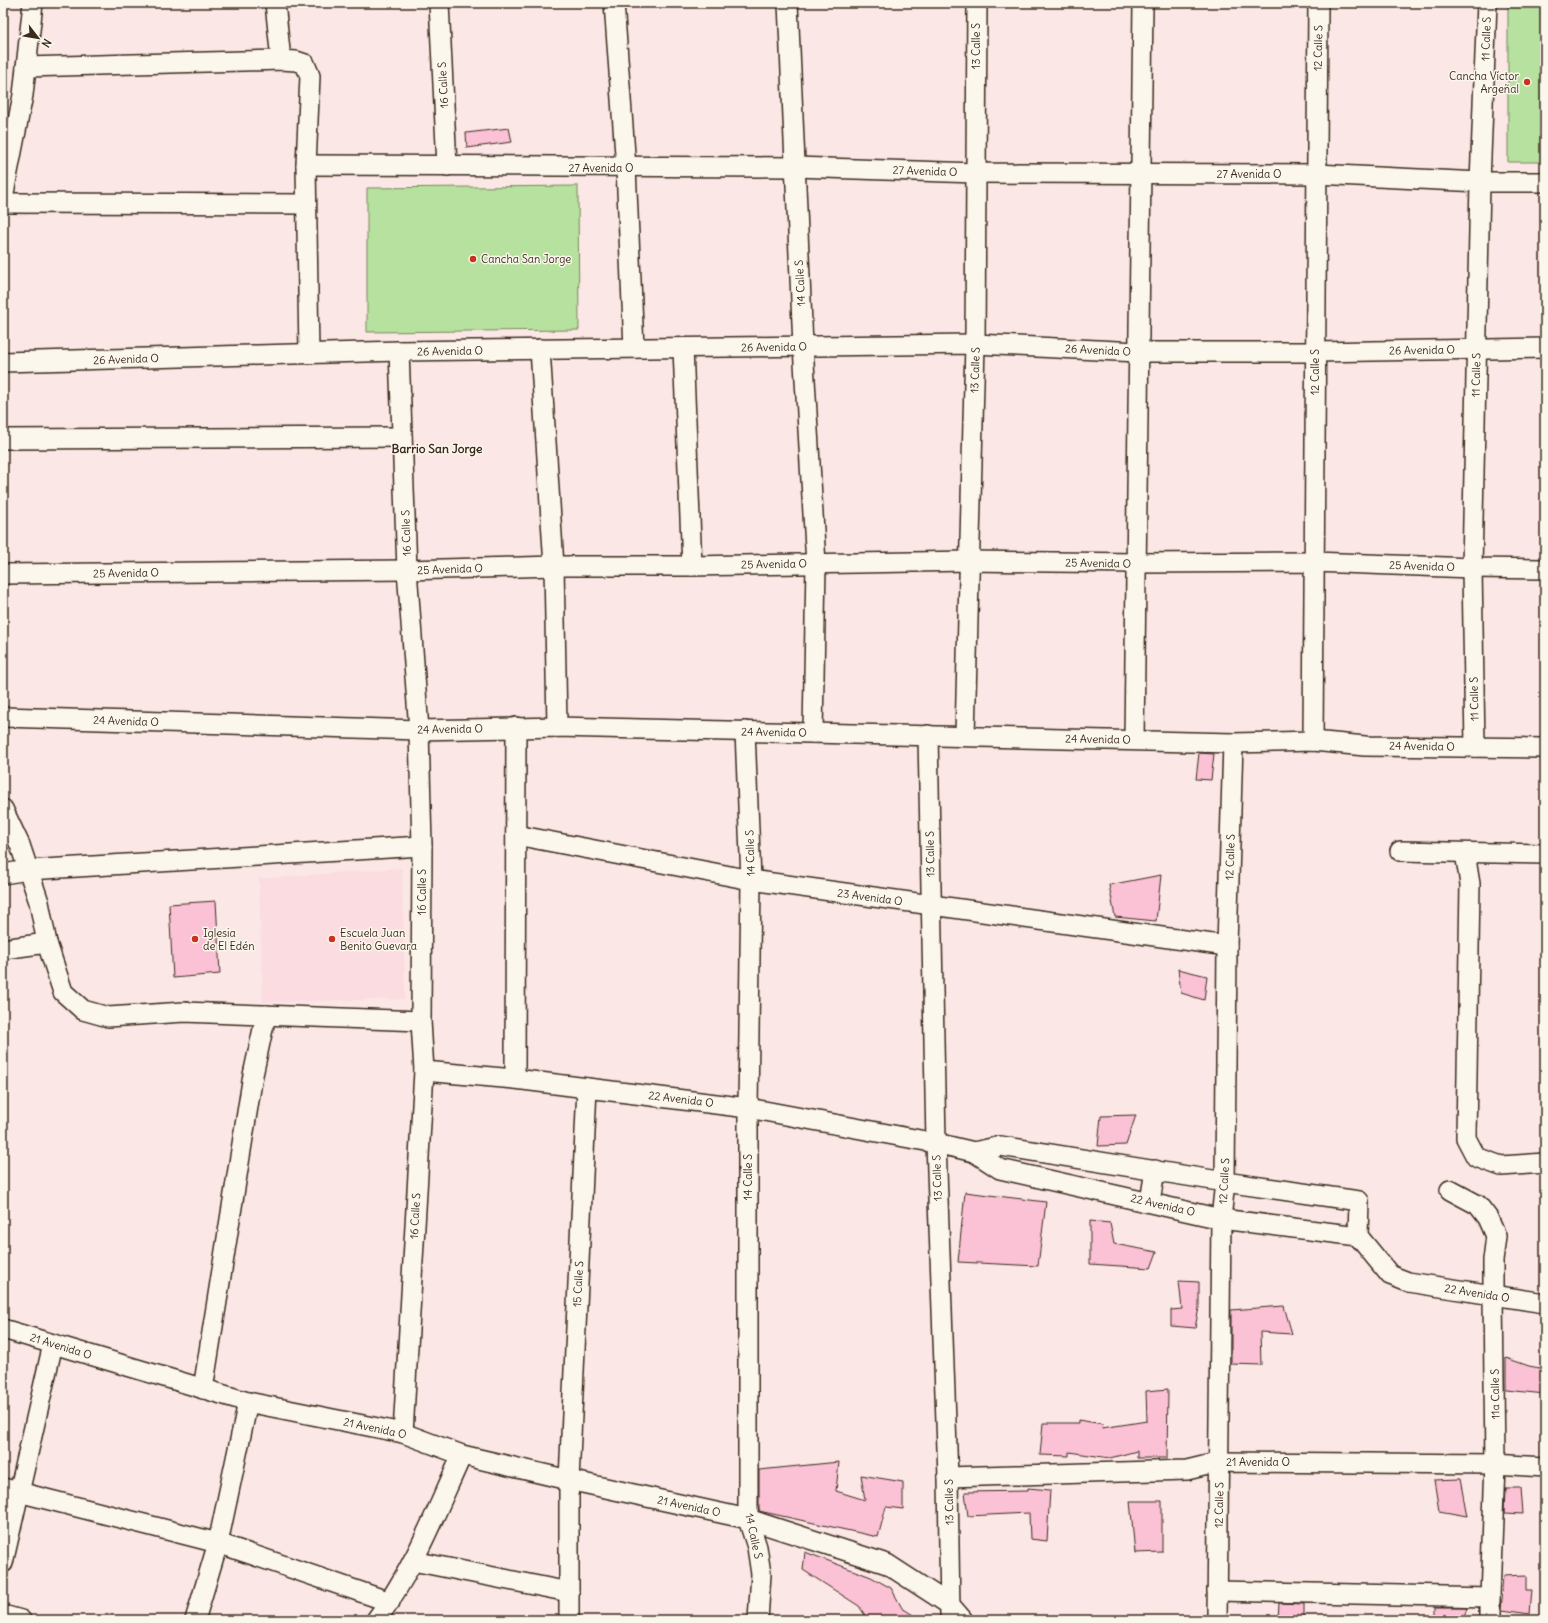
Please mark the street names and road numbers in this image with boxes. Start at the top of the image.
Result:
street label: 11 Calle S [1478,17,1494,61]
street label: 13 Calle S [969,23,983,69]
street label: 12 Calle S [1311,25,1325,71]
street label: 16 Calle S [435,61,451,109]
street label: 27 Avenida O [568,161,634,175]
street label: 27 Avenida O [892,163,958,179]
street label: 27 Avenida O [1216,167,1282,181]
street label: 14 Calle S [792,259,808,307]
street label: 26 Avenida O [741,339,807,355]
street label: 26 Avenida O [1065,341,1131,359]
street label: 26 Avenida O [1389,342,1455,358]
street label: 26 Avenida O [417,343,483,359]
street label: 13 Calle S [967,347,983,393]
street label: 12 Calle S [1308,349,1322,395]
street label: 26 Avenida O [93,351,159,367]
street label: 11 Calle S [1469,353,1483,397]
street label: 16 Calle S [398,510,414,556]
street label: 25 Avenida O [1065,555,1131,571]
street label: 25 Avenida O [741,556,807,572]
street label: 25 Avenida O [1389,558,1455,574]
street label: 25 Avenida O [417,561,483,577]
street label: 25 Avenida O [93,565,159,581]
street label: 11 Calle S [1467,677,1481,721]
street label: 24 Avenida O [93,713,159,729]
street label: 24 Avenida O [417,721,483,737]
street label: 24 Avenida O [741,724,807,740]
street label: 24 Avenida O [1065,731,1131,747]
street label: 24 Avenida O [1389,738,1455,754]
street label: 14 Calle S [742,830,758,876]
street label: 13 Calle S [923,831,937,877]
street label: 12 Calle S [1222,834,1238,880]
street label: 16 Calle S [415,869,429,915]
street label: 23 Avenida O [836,885,904,909]
street label: 22 Avenida O [648,1088,714,1110]
street label: 14 Calle S [741,1154,755,1200]
street label: 13 Calle S [929,1155,945,1201]
street label: 12 Calle S [1216,1158,1232,1204]
street label: 22 Avenida O [1129,1191,1197,1219]
street label: 16 Calle S [407,1192,423,1240]
street label: 15 Calle S [570,1260,586,1308]
street label: 22 Avenida O [1443,1281,1511,1305]
street label: 21 Avenida O [28,1330,94,1362]
street label: 11a Calle S [1488,1369,1502,1419]
street label: 21 Avenida O [342,1414,408,1442]
street label: 21 Avenida O [1226,1455,1290,1469]
street label: 13 Calle S [942,1479,956,1525]
street label: 12 Calle S [1212,1482,1226,1528]
street label: 21 Avenida O [656,1492,722,1520]
street label: 14 Calle S [742,1512,766,1560]

